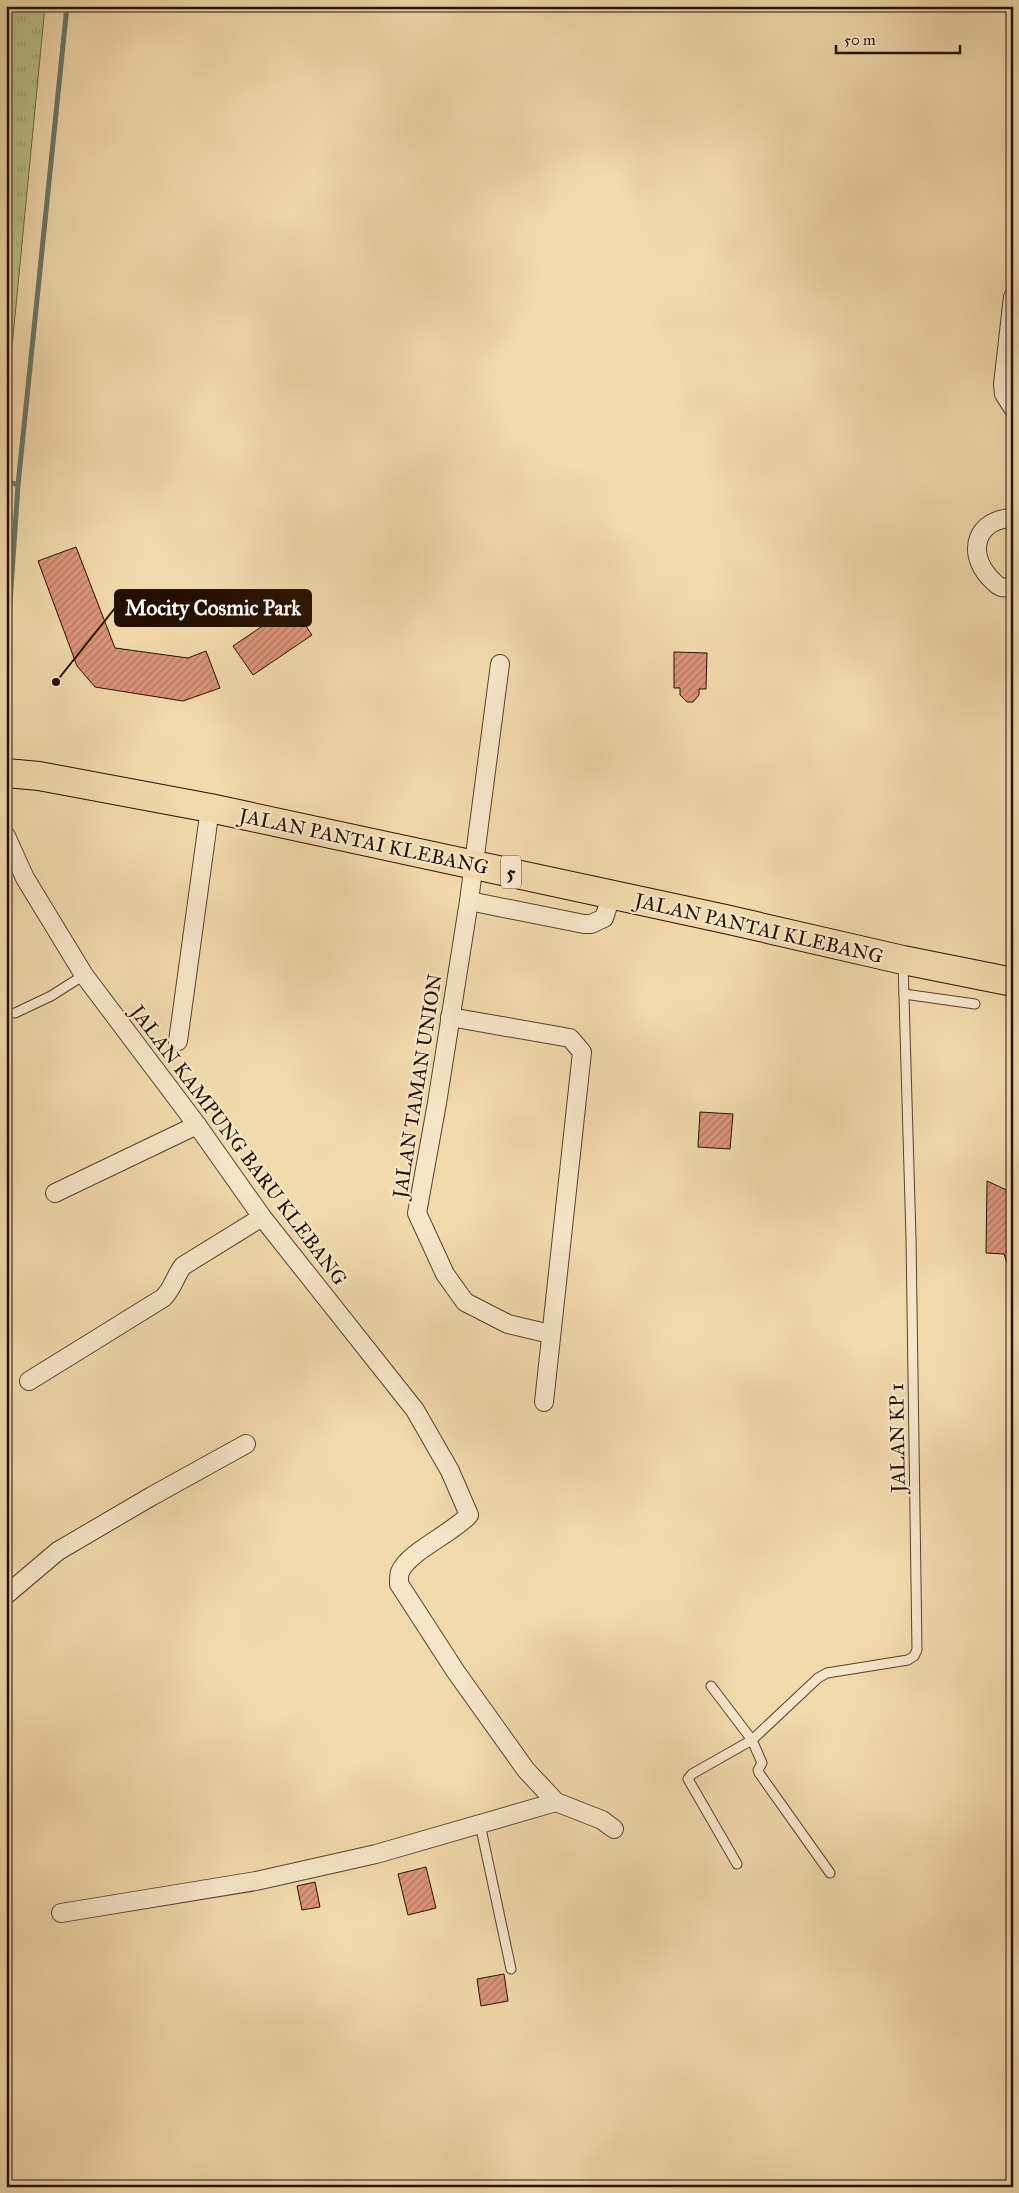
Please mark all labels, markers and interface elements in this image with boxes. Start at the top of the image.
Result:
scale bar [836,22,960,54]
text: 50 m [844,31,876,49]
callout: Mocity Cosmic Park [115,590,311,626]
text: Mocity Cosmic Park [125,595,302,621]
street label: JALAN PANTAI KLEBANG [235,802,491,880]
road number: 5 [501,856,521,889]
street label: JALAN PANTAI KLEBANG [630,887,885,969]
street label: JALAN TAMAN UNION [387,972,448,1202]
street label: JALAN KAMPUNG BARU KLEBANG [124,999,352,1290]
street label: JALAN KP 1 [884,1383,911,1495]

